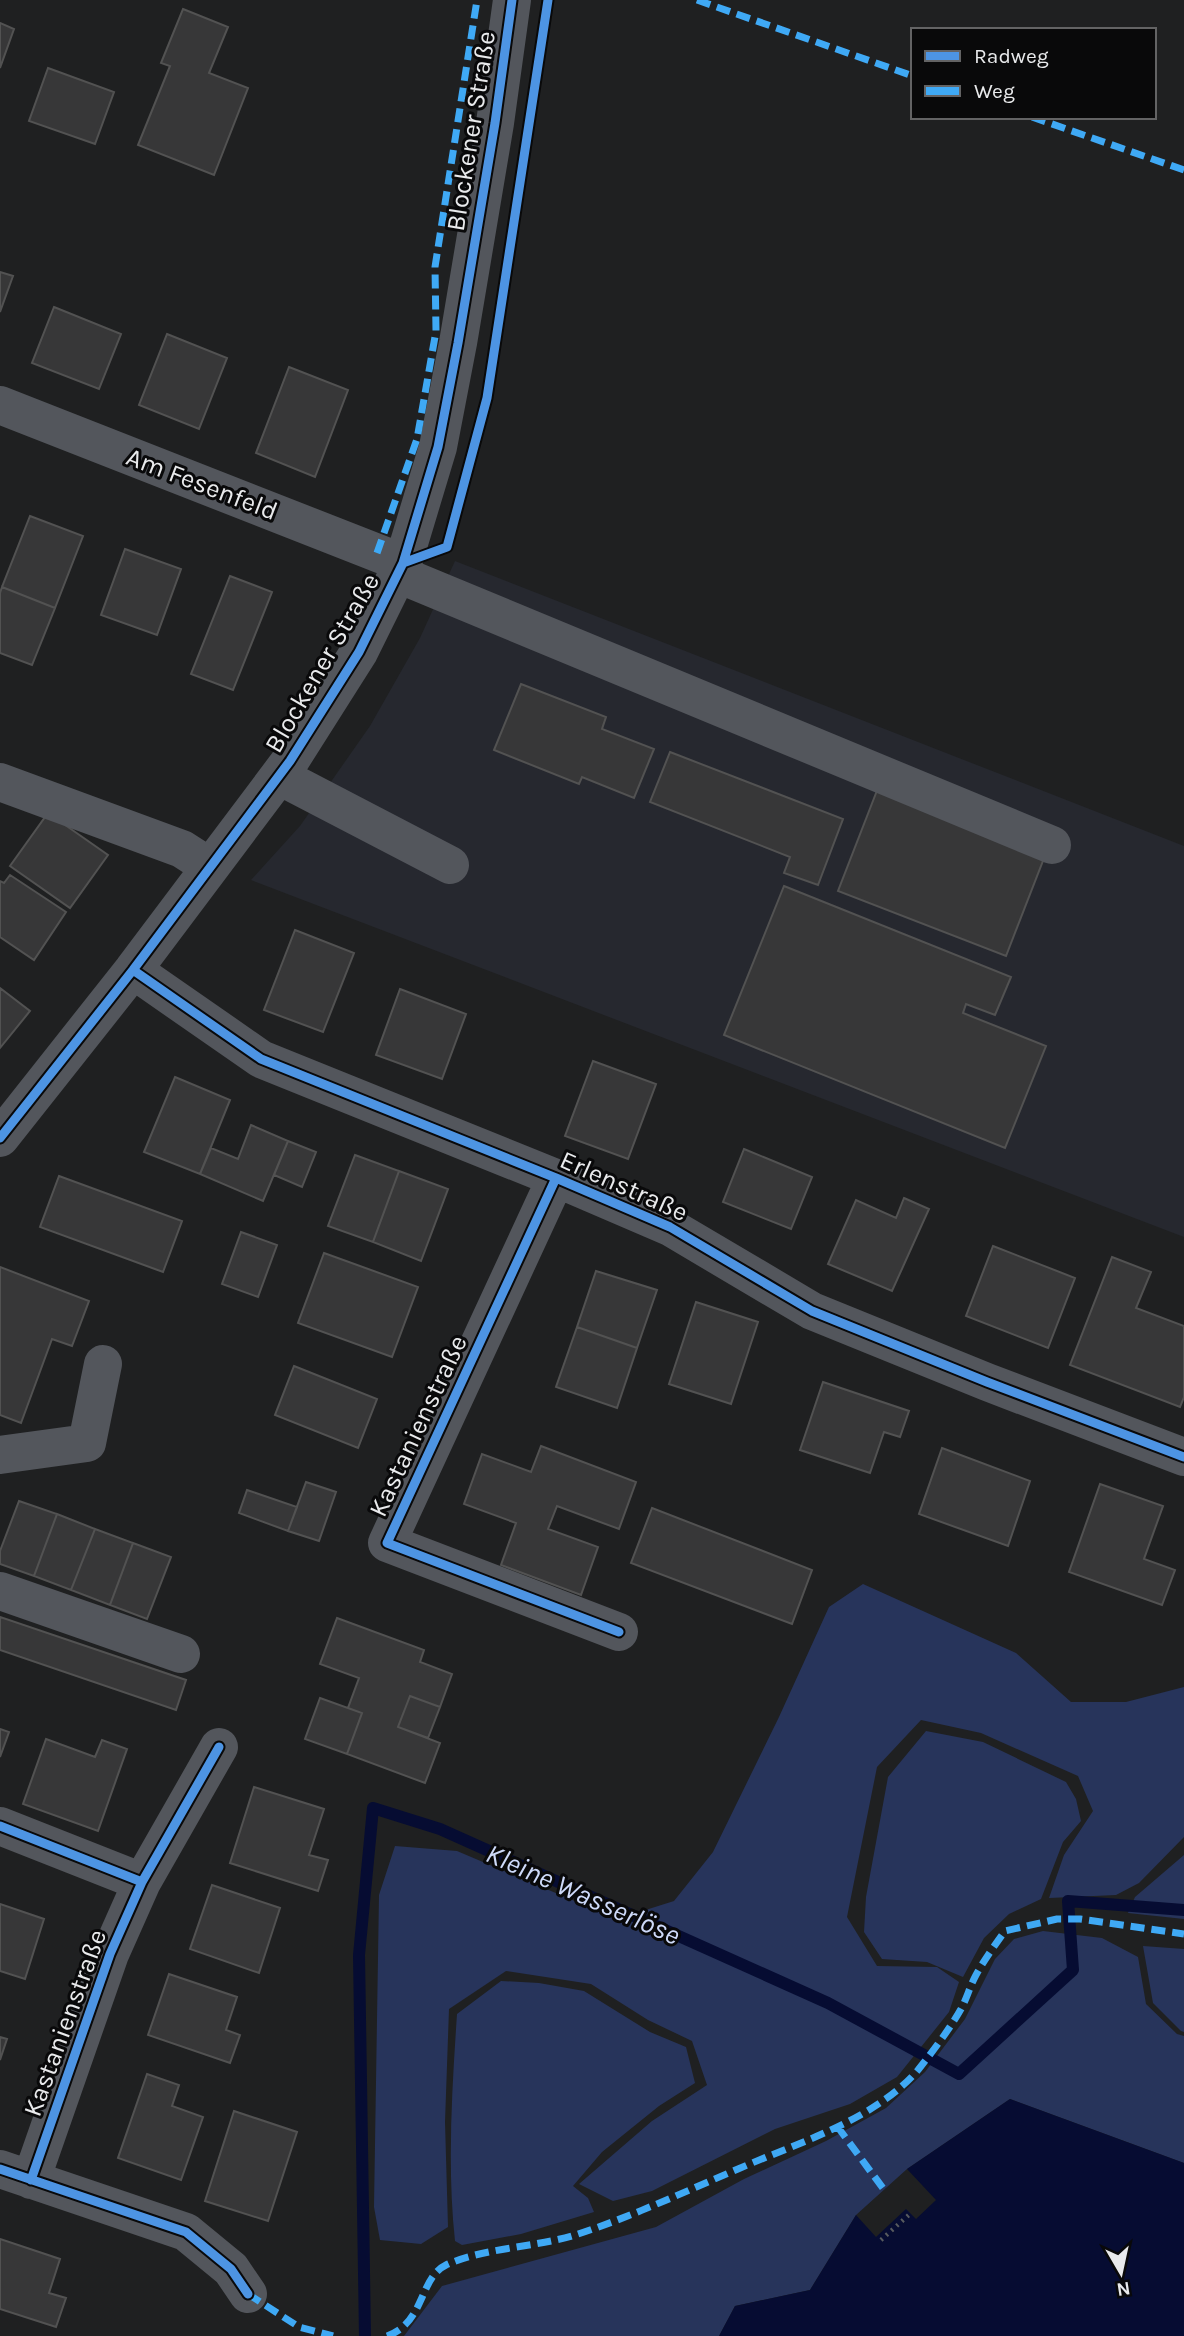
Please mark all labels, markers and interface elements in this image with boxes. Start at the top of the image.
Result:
legend [911,28,1156,119]
street label: Blockener Straße [440,29,502,233]
text: Radweg [974,44,1049,68]
text: Weg [974,79,1015,103]
street label: Am Fesenfeld [122,441,282,527]
street label: Blockener Straße [258,568,386,758]
street label: Erlenstraße [555,1144,693,1228]
street label: Kastanienstraße [362,1330,474,1522]
water label: Kleine Wasserlöse [481,1836,685,1952]
street label: Kastanienstraße [17,1925,113,2121]
north arrow [1086,2238,1156,2308]
text: N [1115,2277,1132,2301]

